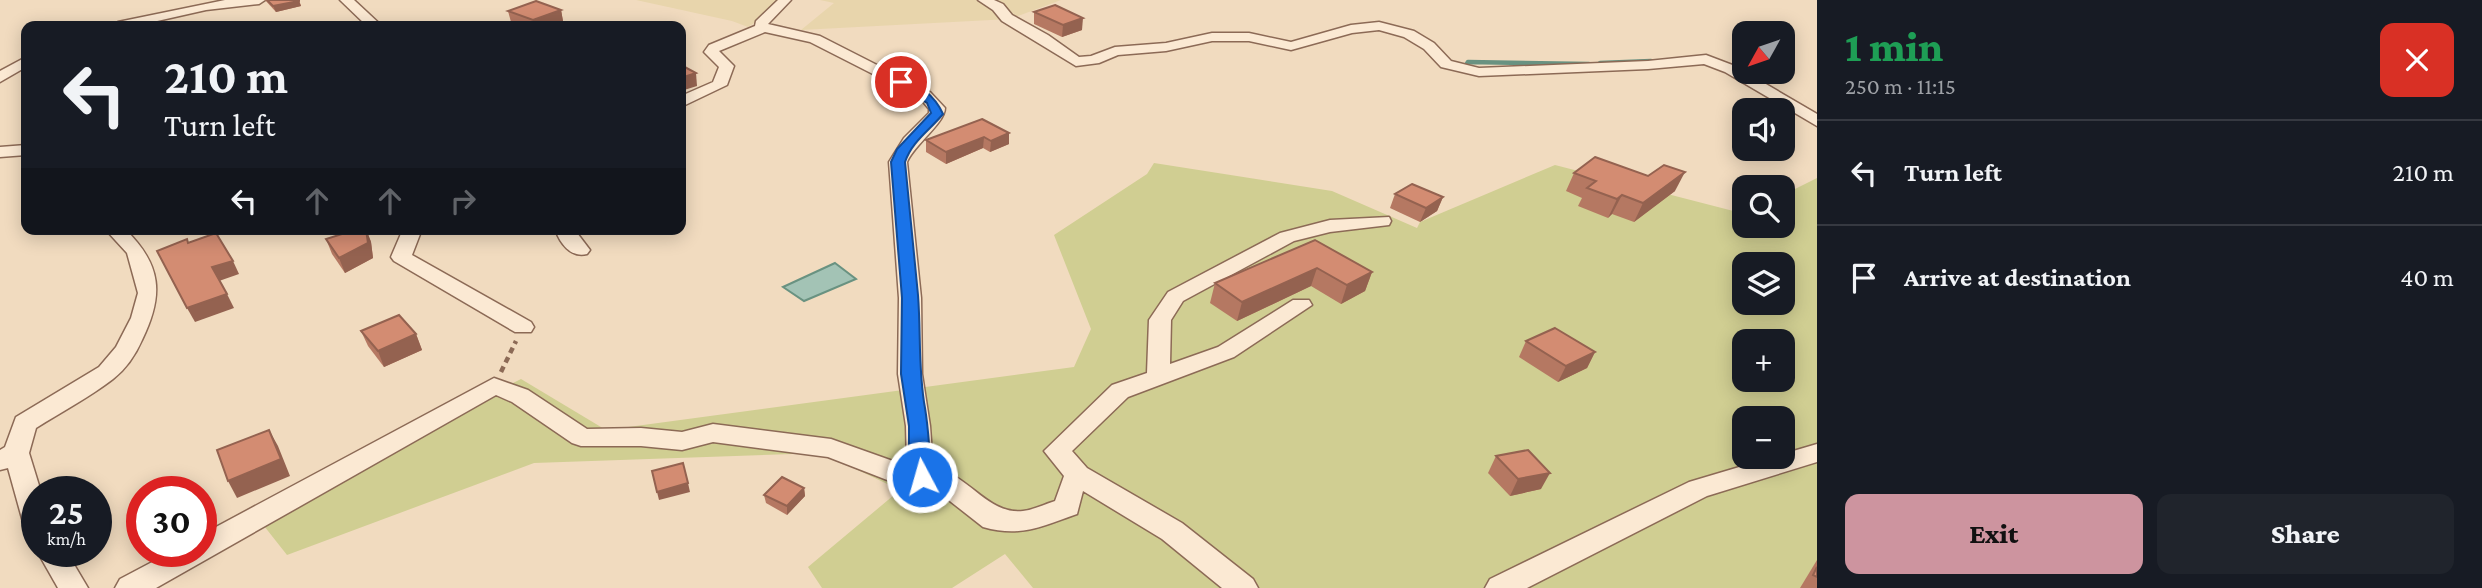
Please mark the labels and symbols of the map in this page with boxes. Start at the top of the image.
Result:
north arrow [1732,21,1796,84]
pin [871,52,931,112]
position arrow [885,440,959,514]
speed limit sign: 30 [126,476,217,567]

